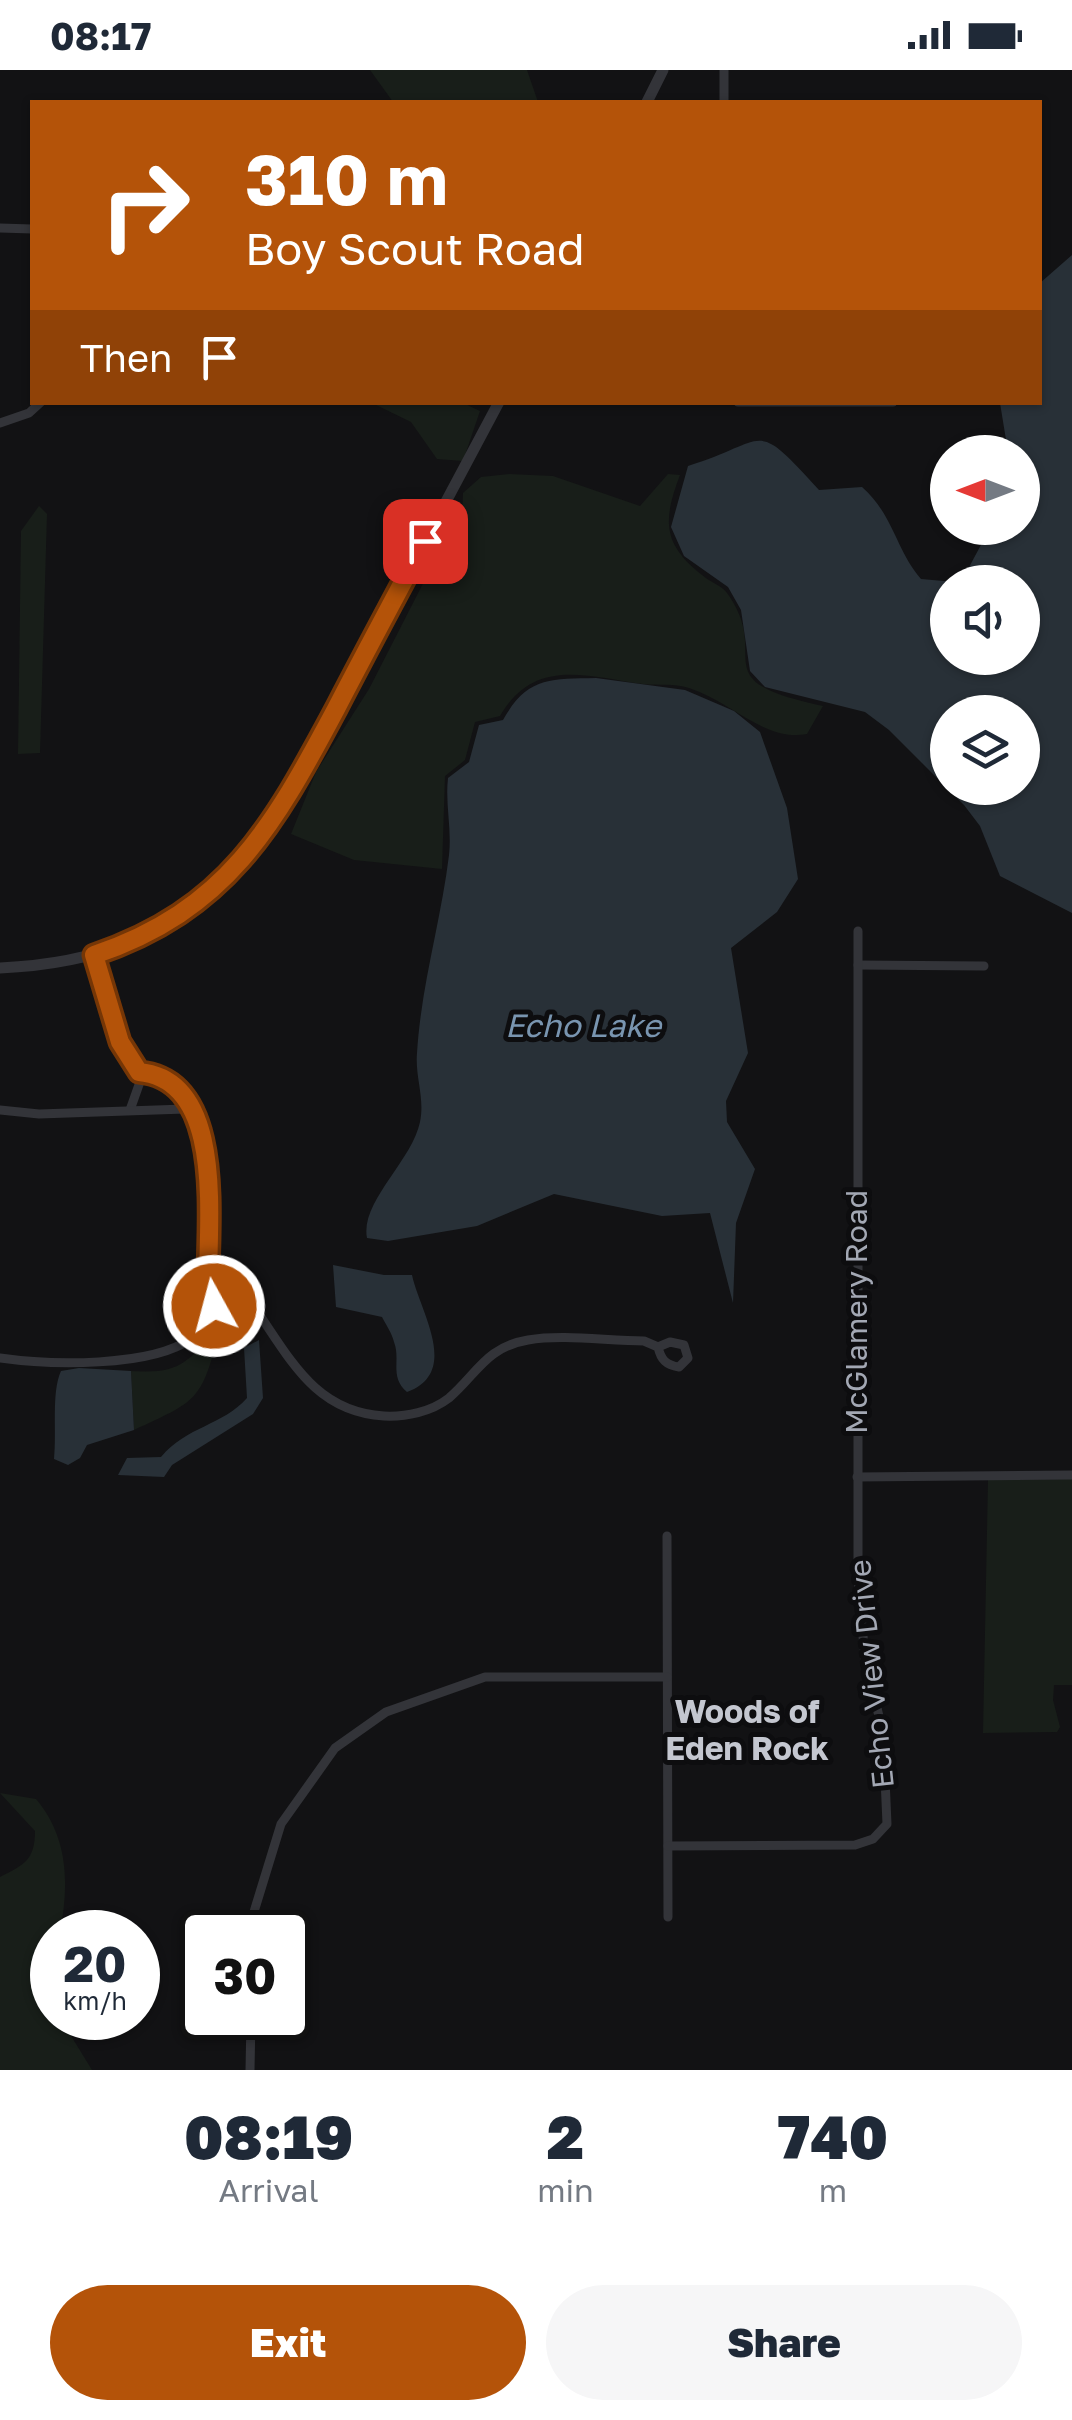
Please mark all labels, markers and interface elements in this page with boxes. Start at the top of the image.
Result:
text: 08:17 [50,13,151,58]
text: 310 m [245,136,448,220]
icon: right [80,140,210,270]
text: Boy Scout Road [245,221,585,275]
icon: arrive [192,330,247,385]
text: Then [80,335,172,380]
north arrow [930,435,1040,545]
map controls [930,435,1040,805]
pin [383,499,468,584]
icon: arrive [398,514,453,569]
button: sound [930,565,1040,675]
button: layers [930,695,1040,805]
water label: Echo Lake [505,1006,664,1044]
street label: McGlamery Road [838,1190,874,1434]
position arrow [162,1254,266,1358]
street label: Echo View Drive [841,1558,901,1790]
district label: Woods of Eden Rock [665,1692,829,1767]
speed limit sign: 30 [180,1910,310,2040]
text: 20 [63,1933,126,1993]
text: km/h [63,1985,127,2016]
text: 08:19 [184,2100,353,2172]
text: 2 [547,2100,584,2172]
text: 740 [778,2100,888,2172]
text: Arrival [218,2171,319,2209]
text: min [537,2171,594,2209]
text: m [819,2171,847,2209]
button: Exit [50,2285,526,2400]
button: Share [546,2285,1022,2400]

